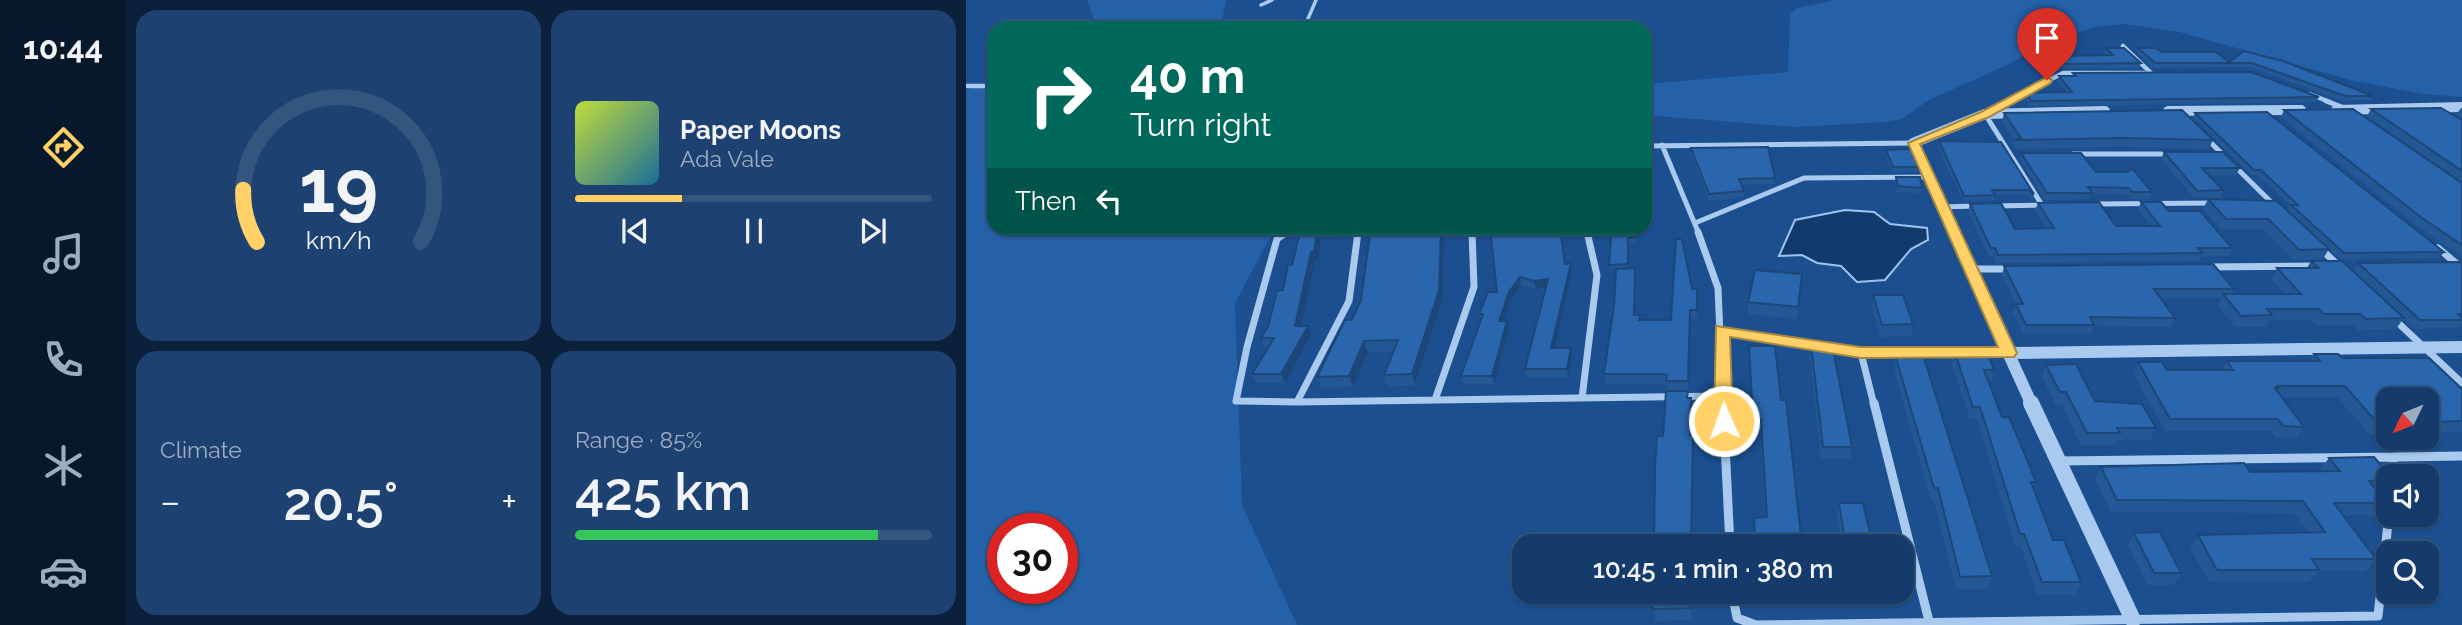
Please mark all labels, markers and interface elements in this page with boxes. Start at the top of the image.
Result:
pin [2017,8,2077,80]
icon: arrive [2028,19,2066,57]
text: 10:44 [23,29,103,66]
text: 40 m [1130,47,1245,104]
icon: right [1015,49,1106,140]
text: Turn right [1130,106,1271,143]
text: Paper Moons [680,115,841,145]
icon: directions [39,123,88,172]
text: 19 [299,144,378,229]
text: Ada Vale [680,145,774,172]
icon: left [1090,182,1128,220]
text: Then [1015,186,1076,216]
icon: previous [616,212,654,250]
icon: pause [735,212,773,250]
icon: next [854,212,892,250]
text: km/h [306,225,371,255]
icon: music [39,229,88,278]
icon: phone [39,335,88,384]
position arrow [1687,384,1761,458]
north arrow [2376,387,2440,450]
map controls [2376,387,2439,604]
text: Range · 85% [575,426,702,453]
text: Climate [160,436,242,463]
icon: climate [39,441,88,490]
text: 425 km [575,461,751,522]
button: sound [2376,464,2439,527]
text: 20.5° [284,471,398,532]
text: − [160,479,180,524]
text: + [501,479,517,524]
speed limit sign: 30 [987,513,1078,604]
button: search [2376,541,2439,604]
icon: car [39,547,88,596]
text: 10:45 · 1 min · 380 m [1593,554,1833,584]

